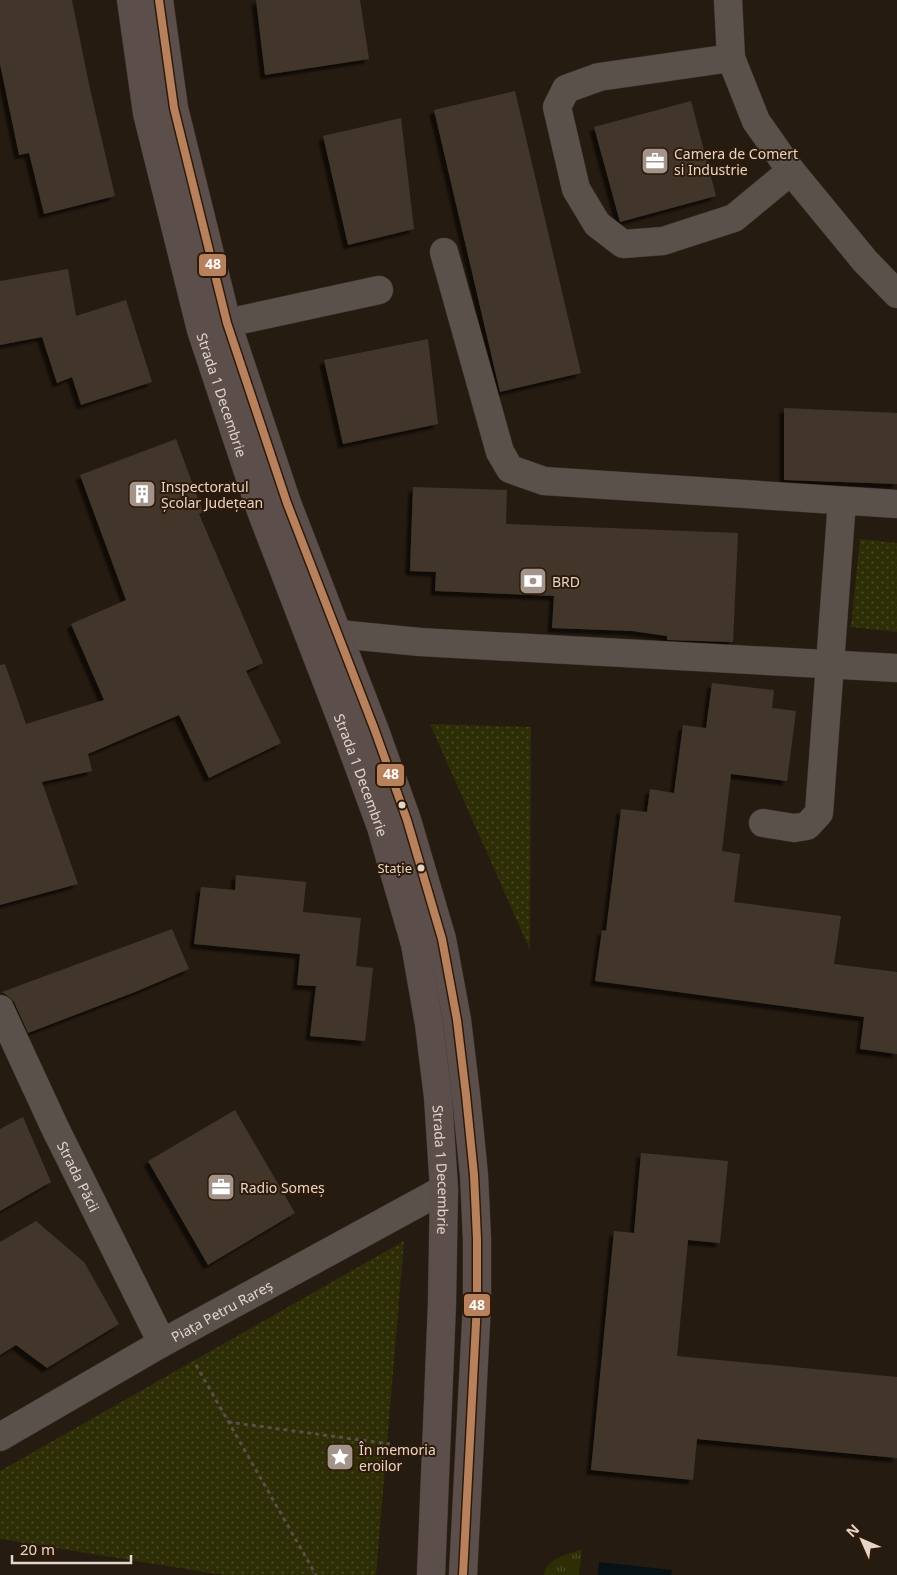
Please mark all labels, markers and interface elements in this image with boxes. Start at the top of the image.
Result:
place label: Camera de Comert si Industrie [674,144,798,179]
office icon: Camera de Comert si Industrie [640,146,670,176]
line badge: 48 [198,253,227,277]
text: 48 [205,254,221,273]
street label: Strada 1 Decembrie [193,330,252,459]
place label: Inspectoratul Școlar Județean [161,477,263,512]
building icon: Inspectoratul Școlar Județean [127,479,157,509]
bank icon: BRD [518,566,548,596]
place label: BRD [552,572,580,591]
street label: Strada 1 Decembrie [330,711,393,839]
line badge: 48 [376,763,405,787]
text: 48 [383,764,399,783]
unlabelled marker [397,800,407,810]
place label: Stație [377,859,412,877]
marker: Stație [416,863,426,873]
street label: Strada 1 Decembrie [429,1104,454,1235]
street label: Strada Păcii [53,1138,105,1215]
office icon: Radio Someș [206,1172,236,1202]
place label: Radio Someș [240,1178,325,1197]
street label: Piața Petru Rareș [167,1275,276,1346]
line badge: 48 [463,1293,491,1317]
text: 48 [469,1295,485,1314]
place label: În memoria eroilor [359,1440,436,1475]
place icon: În memoria eroilor [325,1442,355,1472]
north arrow [837,1515,887,1565]
text: N [842,1520,863,1541]
scale bar [12,1532,131,1564]
text: 20 m [20,1539,55,1559]

